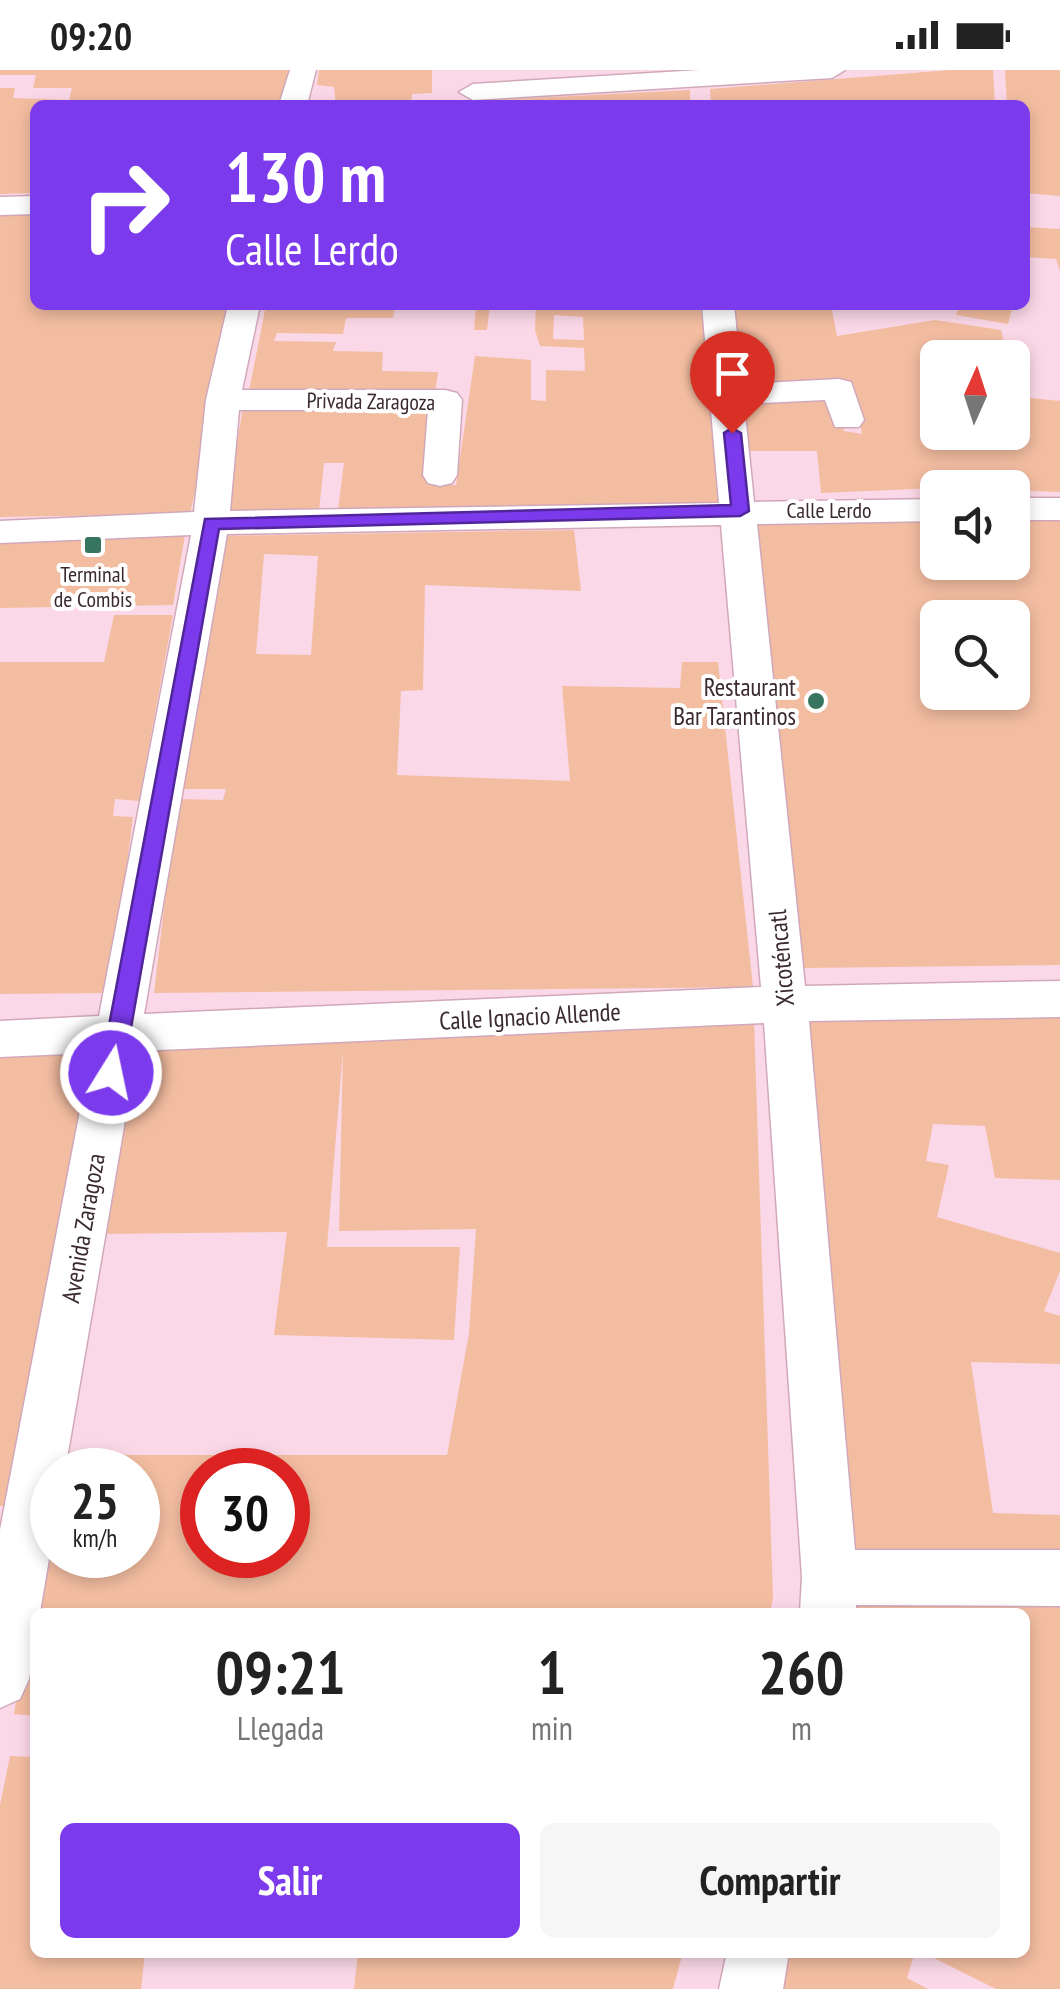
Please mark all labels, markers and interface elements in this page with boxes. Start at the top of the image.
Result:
text: 09:20 [50,11,132,60]
text: 130 m [225,131,386,221]
icon: right [60,140,190,270]
text: Calle Lerdo [225,219,399,277]
pin [690,331,775,434]
north arrow [920,340,1030,450]
map controls [920,340,1030,710]
icon: arrive [705,346,760,401]
street label: Privada Zaragoza [307,386,435,416]
button: sound [920,470,1030,580]
street label: Calle Lerdo [787,496,871,524]
marker: Terminal de Combis [82,534,104,556]
place label: Terminal de Combis [54,560,132,613]
button: search [920,600,1030,710]
place label: Restaurant Bar Tarantinos [673,671,796,732]
marker: Restaurant Bar Tarantinos [805,690,827,712]
street label: Xicoténcatl [761,908,801,1008]
street label: Calle Ignacio Allende [438,995,622,1037]
position arrow [59,1021,163,1125]
street label: Avenida Zaragoza [54,1151,112,1305]
speed limit sign: 30 [180,1448,310,1578]
text: 25 [71,1468,119,1533]
text: km/h [73,1522,117,1554]
text: 09:21 [216,1633,345,1711]
text: 1 [538,1633,566,1711]
text: 260 [758,1633,844,1711]
text: Llegada [237,1707,324,1749]
text: min [531,1707,573,1749]
text: m [791,1707,812,1749]
button: Salir [60,1823,520,1938]
button: Compartir [540,1823,1000,1938]

